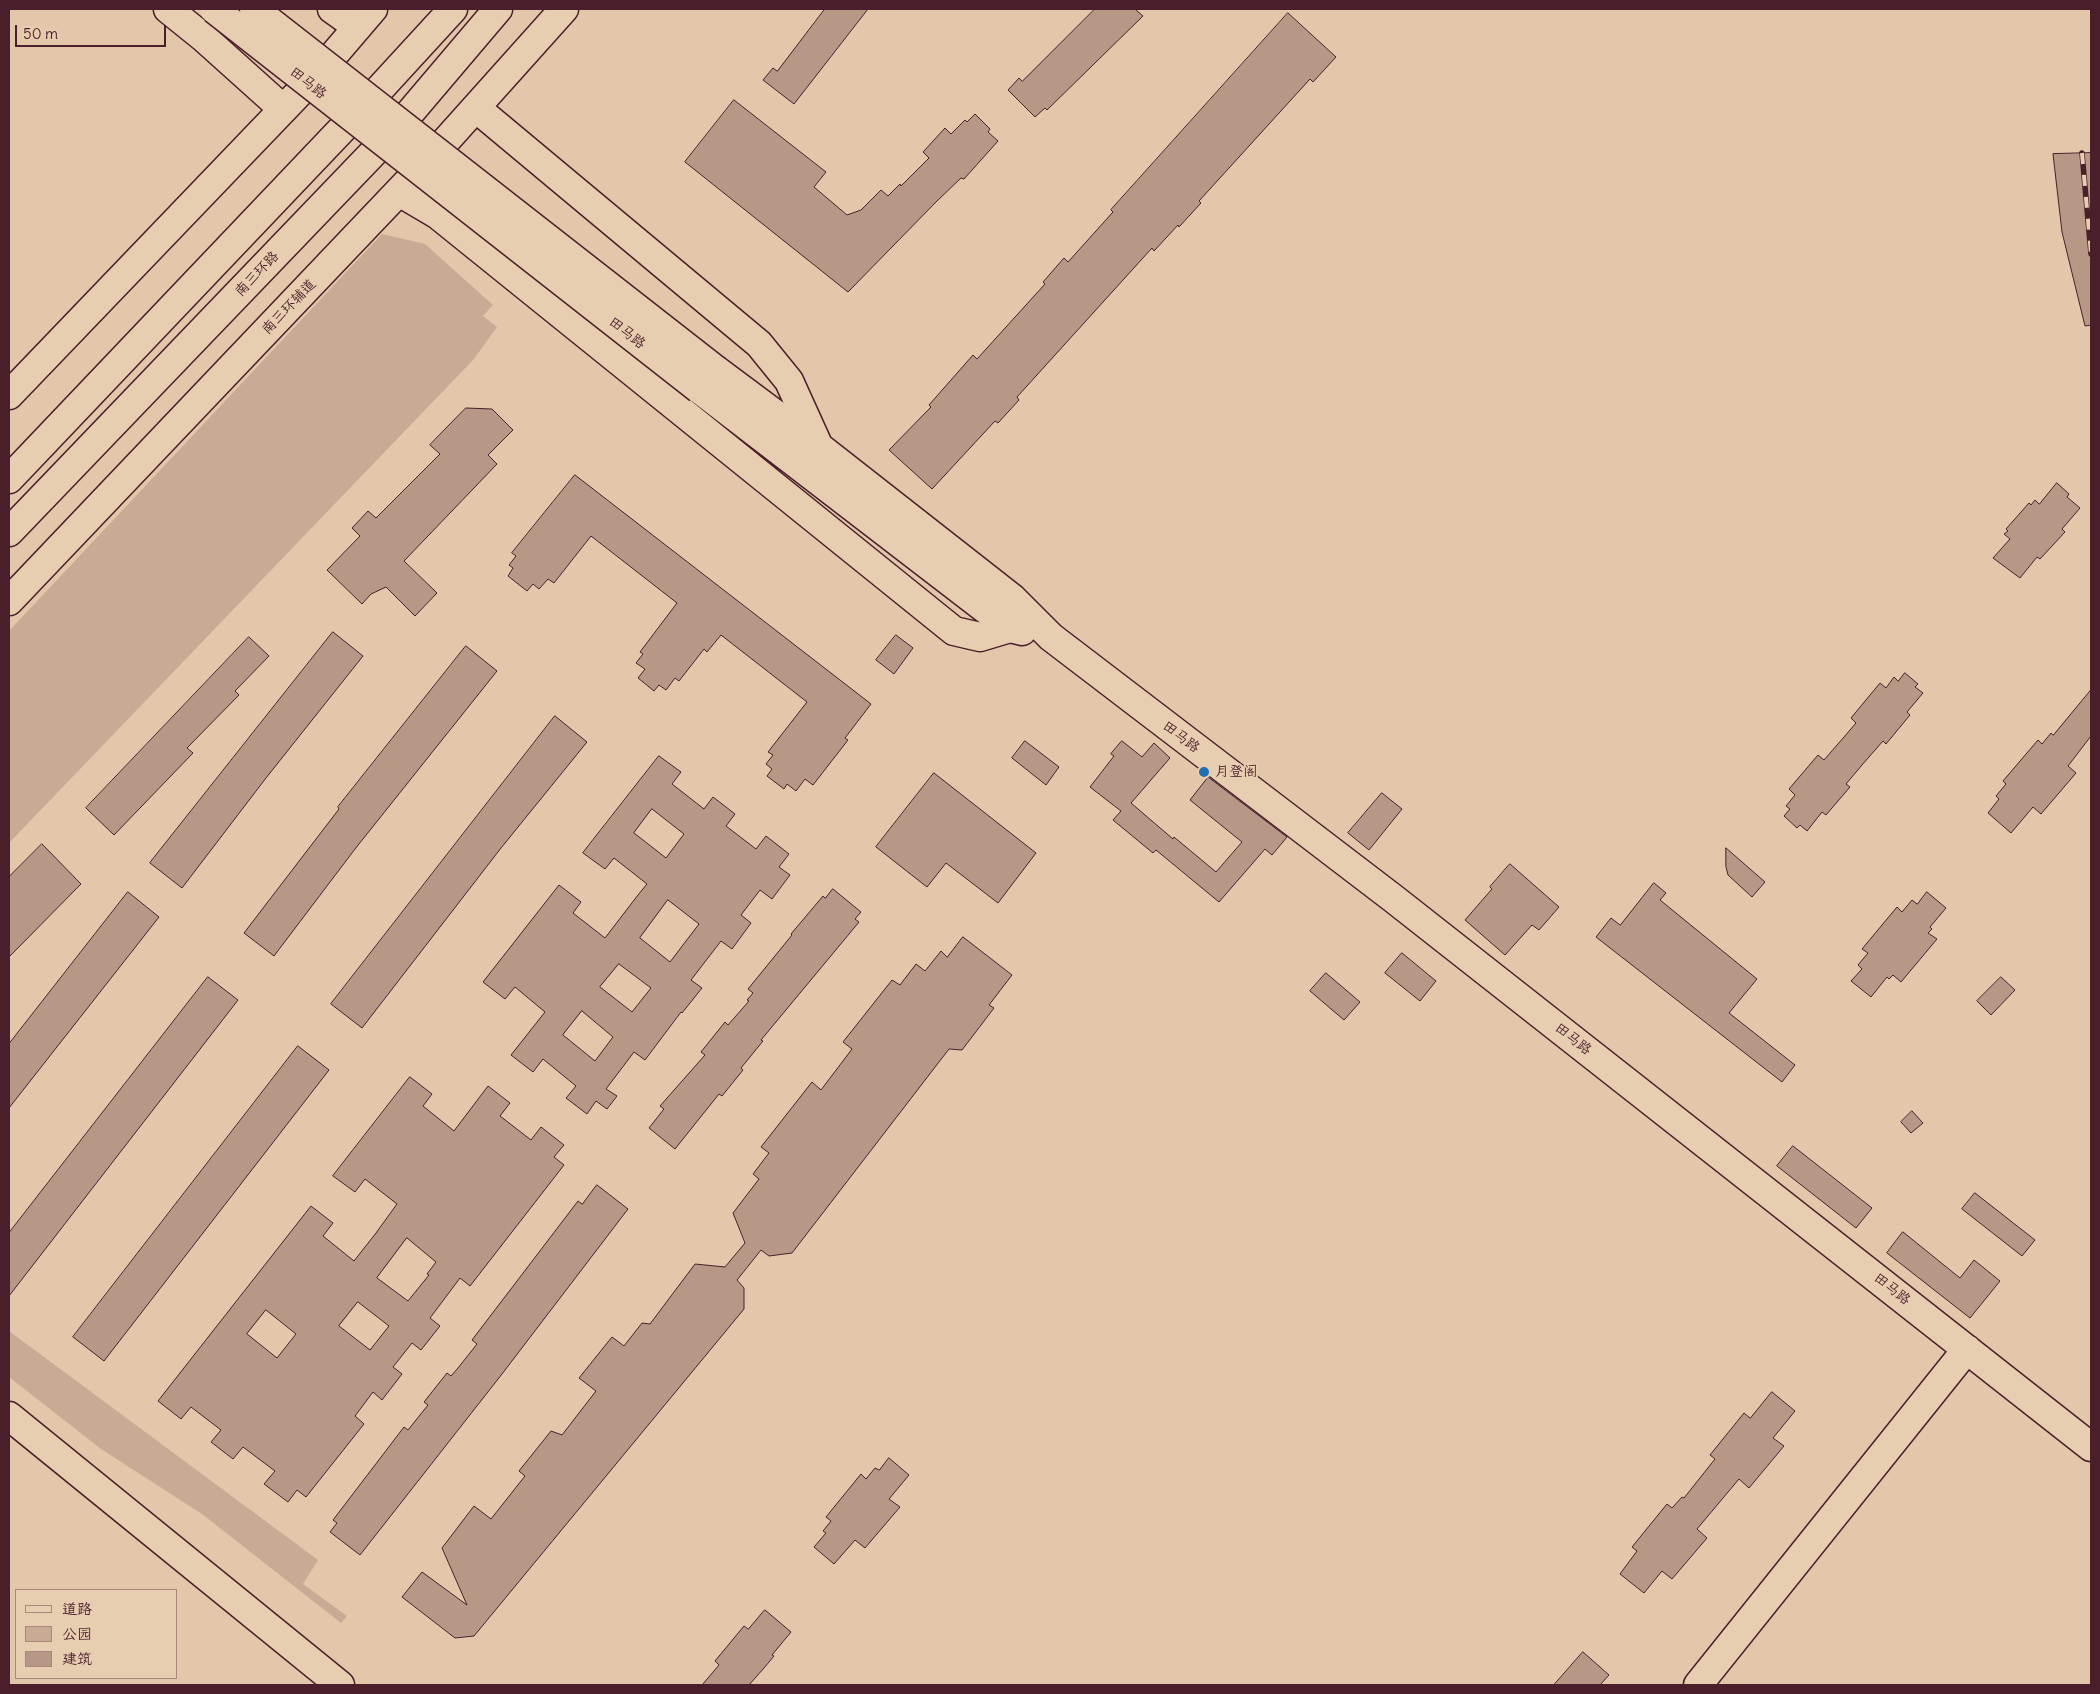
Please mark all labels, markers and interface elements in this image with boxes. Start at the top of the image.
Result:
scale bar [18,15,169,47]
text: 50 m [23,24,58,43]
street label: 田马路 [286,63,330,103]
street label: 南三环路 [232,248,282,300]
street label: 南三环辅道 [259,276,319,338]
street label: 田马路 [605,313,649,353]
street label: 田马路 [1159,718,1203,756]
place label: 月登阁 [1215,764,1257,780]
marker: 月登阁 [1197,765,1211,779]
street label: 田马路 [1551,1019,1595,1059]
street label: 田马路 [1870,1269,1914,1309]
legend [15,1589,178,1679]
text: 道路 [62,1599,92,1618]
text: 公园 [62,1624,92,1643]
text: 建筑 [62,1649,92,1668]

